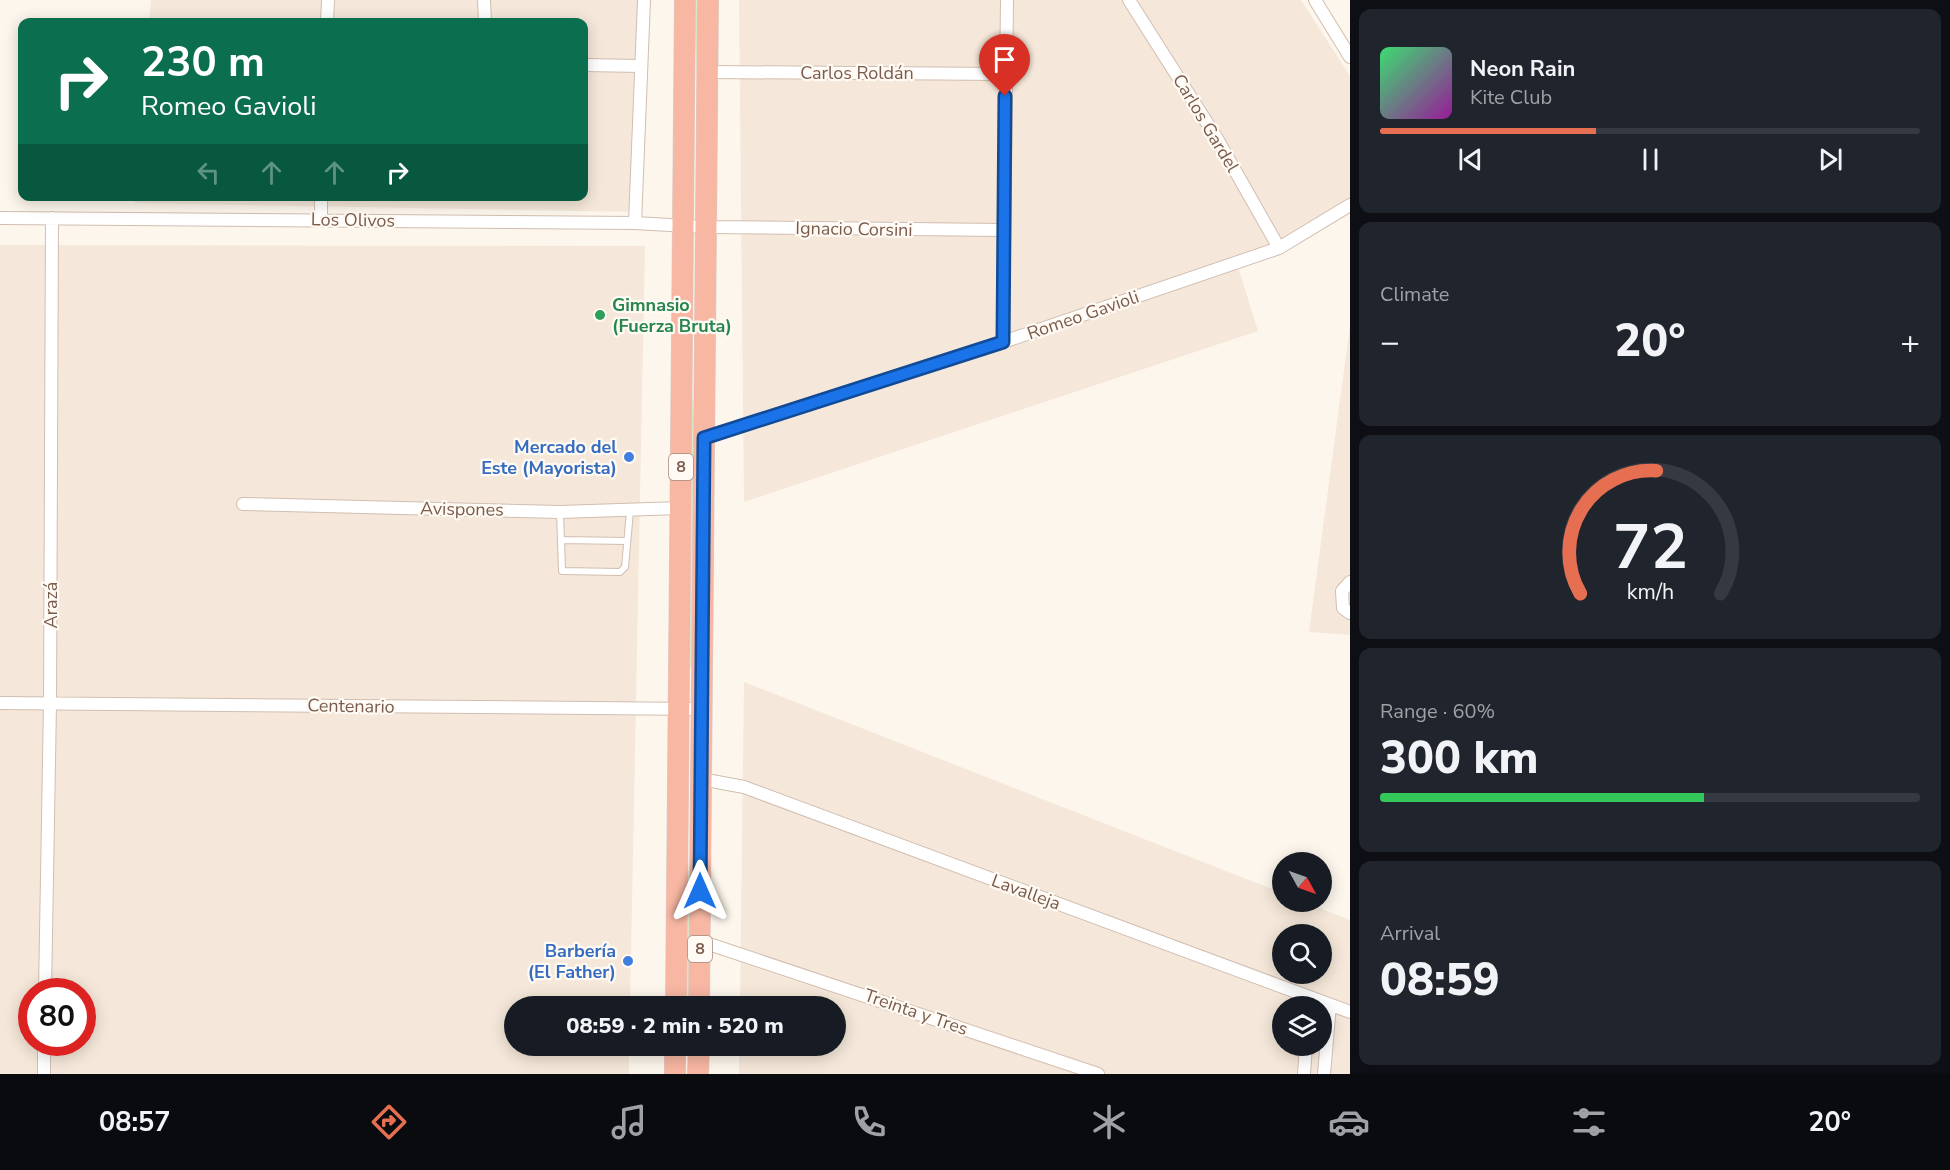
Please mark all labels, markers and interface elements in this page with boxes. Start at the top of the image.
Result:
text: 230 m [141,34,265,91]
pin [979,34,1030,96]
icon: right [42,42,120,120]
icon: arrive [988,43,1021,76]
text: Neon Rain [1470,54,1575,84]
street label: Carlos Roldán [800,61,914,85]
street label: Carlos Gardel [1167,69,1245,177]
text: Kite Club [1470,84,1552,111]
text: Romeo Gavioli [141,88,316,125]
icon: previous [1454,143,1487,176]
icon: pause [1634,143,1667,176]
icon: next [1814,143,1847,176]
icon: left [192,156,225,189]
icon: ahead [255,156,288,189]
icon: ahead [318,156,351,189]
icon: right [381,156,414,189]
street label: Los Olivos [311,207,395,233]
street label: Ignacio Corsini [795,216,913,242]
text: Climate [1380,281,1449,308]
street label: Romeo Gavioli [1024,285,1142,345]
place label: Gimnasio (Fuerza Bruta) [612,293,732,338]
marker: Gimnasio (Fuerza Bruta) [593,308,607,322]
text: 20° [1614,311,1686,372]
text: − [1380,320,1400,365]
text: + [1900,320,1920,365]
place label: Mercado del Este (Mayorista) [481,435,617,480]
marker: Mercado del Este (Mayorista) [622,450,636,464]
road number: 8 [669,454,693,480]
street label: Avispones [420,496,504,522]
text: 72 [1613,505,1687,590]
text: km/h [1626,577,1674,607]
street label: Arazá [39,582,63,628]
street label: Centenario [307,693,395,719]
text: Range · 60% [1380,698,1495,725]
text: 300 km [1380,728,1539,789]
north arrow [1272,852,1332,912]
map controls [1272,852,1332,1056]
position arrow [668,859,732,923]
street label: Lavalleja [988,868,1064,916]
text: Arrival [1380,920,1440,947]
button: search [1272,924,1332,984]
road number: 8 [688,936,712,962]
place label: Barbería (El Father) [528,939,616,984]
text: 08:59 [1380,950,1500,1011]
marker: Barbería (El Father) [621,954,635,968]
speed limit sign: 80 [18,978,96,1056]
street label: Treinta y Tres [861,983,971,1041]
button: layers [1272,996,1332,1056]
text: 08:59 · 2 min · 520 m [566,1011,784,1041]
icon: directions [368,1101,410,1143]
icon: music [608,1101,650,1143]
icon: phone [848,1101,890,1143]
icon: climate [1088,1101,1130,1143]
icon: car [1328,1101,1370,1143]
icon: filters [1568,1101,1610,1143]
text: 08:57 [99,1104,170,1141]
text: 20° [1808,1104,1851,1141]

